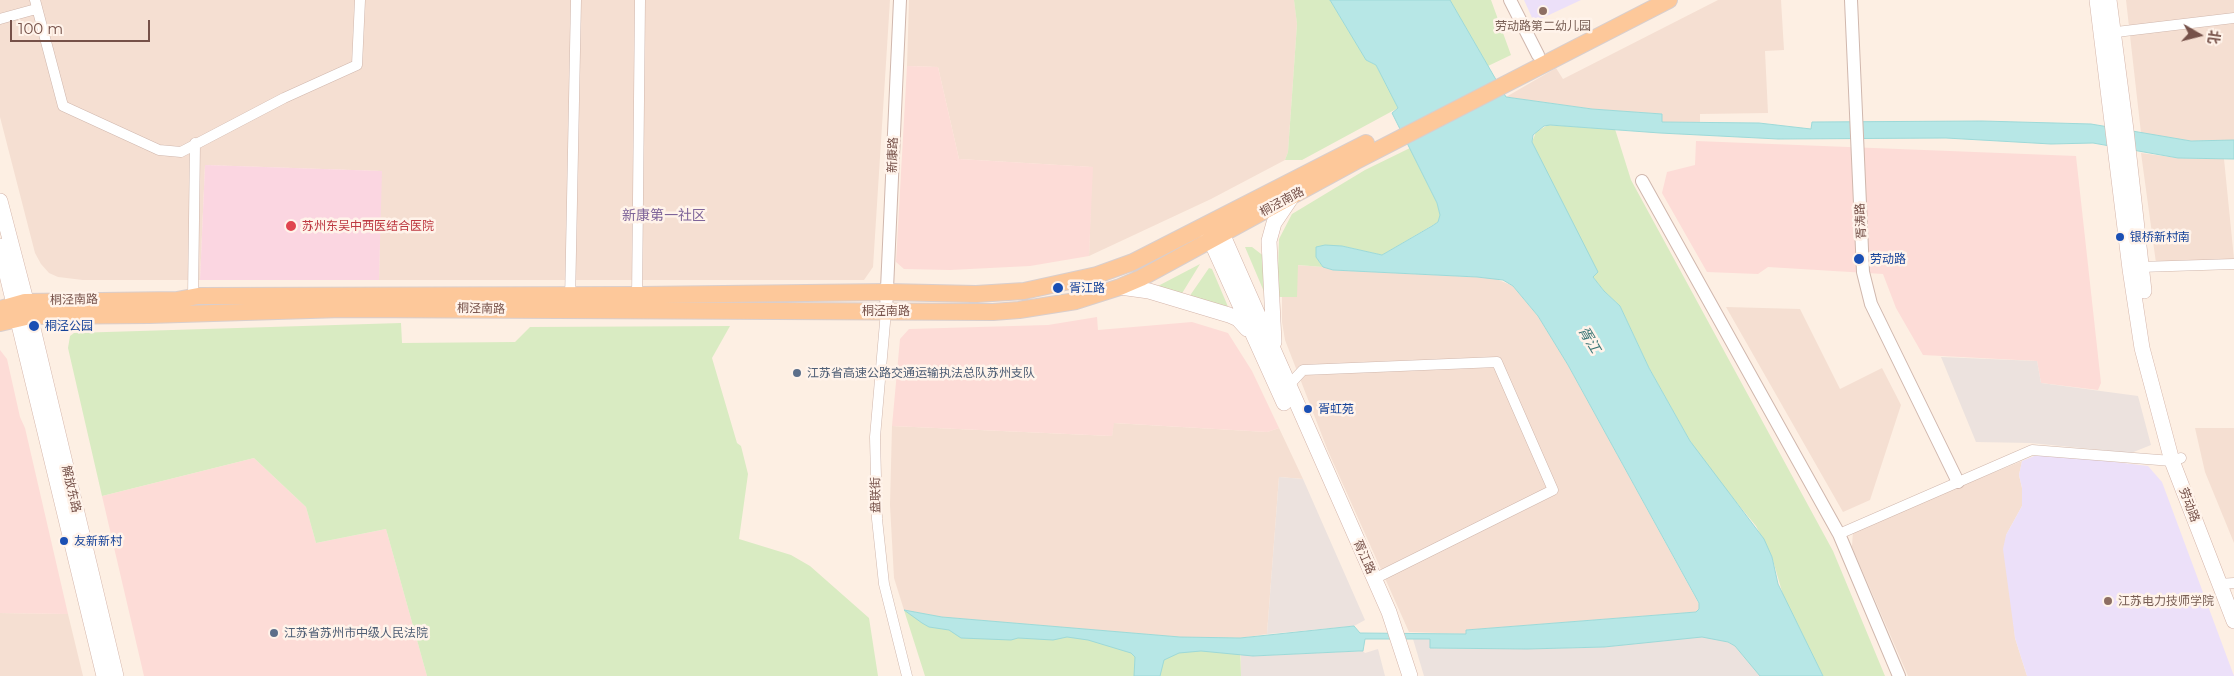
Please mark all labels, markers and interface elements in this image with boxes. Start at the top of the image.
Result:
marker: 劳动路第二幼儿园 [1537,5,1549,17]
scale bar [12,10,152,42]
north arrow [2174,10,2224,60]
text: 100 m [18,19,63,38]
place label: 劳动路第二幼儿园 [1495,19,1591,33]
text: 北 [2204,29,2224,45]
street label: 新康路 [885,137,901,173]
street label: 桐泾南路 [1257,184,1307,220]
street label: 胥涛路 [1853,203,1869,239]
district label: 新康第一社区 [622,208,706,224]
marker: 苏州东吴中西医结合医院 [284,219,298,233]
place label: 苏州东吴中西医结合医院 [302,219,434,233]
place label: 银桥新村南 [2130,230,2190,244]
marker: 银桥新村南 [2114,231,2126,243]
marker: 劳动路 [1852,252,1866,266]
place label: 劳动路 [1870,252,1906,266]
marker: 胥江路 [1051,281,1065,295]
place label: 胥江路 [1069,281,1105,295]
street label: 桐泾南路 [50,292,98,308]
street label: 桐泾南路 [457,301,505,317]
street label: 桐泾南路 [862,304,910,318]
marker: 桐泾公园 [27,319,41,333]
place label: 桐泾公园 [45,319,93,333]
water label: 胥江 [1575,324,1603,356]
place label: 江苏省高速公路交通运输执法总队苏州支队 [807,366,1035,380]
marker: 江苏省高速公路交通运输执法总队苏州支队 [791,367,803,379]
place label: 胥虹苑 [1318,402,1354,416]
marker: 胥虹苑 [1302,403,1314,415]
street label: 解放东路 [59,464,83,514]
street label: 盘联街 [868,477,884,513]
street label: 劳动路 [2176,486,2202,524]
place label: 友新新村 [74,534,122,548]
marker: 友新新村 [58,535,70,547]
street label: 胥江路 [1350,538,1378,576]
place label: 江苏电力技师学院 [2118,594,2214,608]
marker: 江苏电力技师学院 [2102,595,2114,607]
place label: 江苏省苏州市中级人民法院 [284,626,428,640]
marker: 江苏省苏州市中级人民法院 [268,627,280,639]

